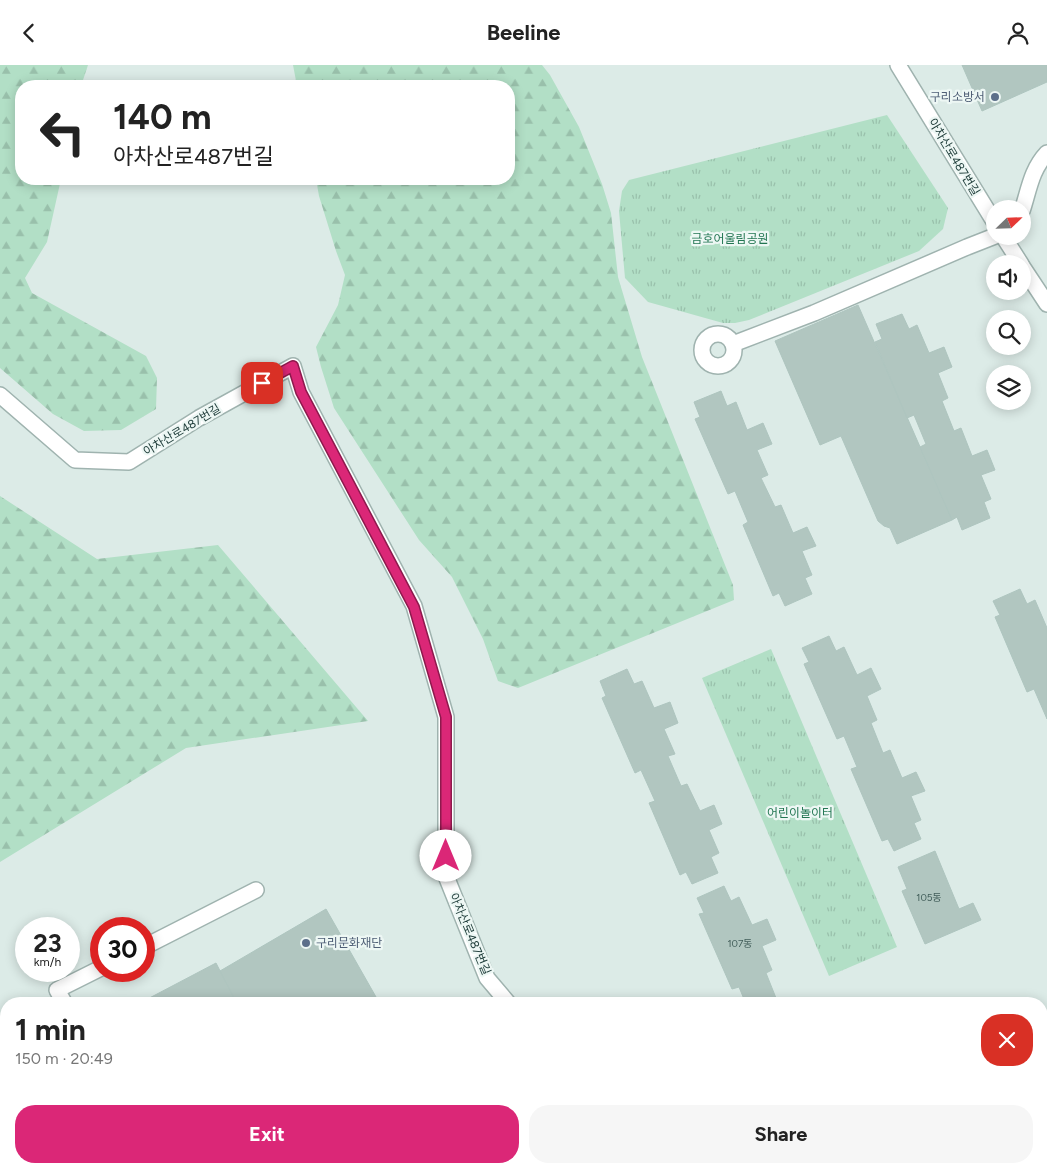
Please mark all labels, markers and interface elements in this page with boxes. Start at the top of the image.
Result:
icon: back [15,19,43,47]
text: Beeline [487,19,560,46]
icon: person [1004,19,1032,47]
place label: 구리소방서 [930,90,985,104]
marker: 구리소방서 [989,91,1001,103]
text: 140 m [113,96,211,138]
icon: left [30,100,95,165]
street label: 아차산로487번길 [925,116,983,198]
text: 아차산로487번길 [113,143,273,170]
north arrow [986,200,1031,245]
map controls [986,200,1031,410]
park label: 금호어울림공원 [691,232,769,246]
button: sound [986,255,1031,300]
button: search [986,310,1031,355]
pin [241,362,283,404]
button: layers [986,365,1031,410]
icon: arrive [248,369,276,397]
street label: 아차산로487번길 [141,401,223,459]
park label: 어린이놀이터 [767,806,833,820]
position arrow [419,829,471,881]
street label: 아차산로487번길 [446,891,494,977]
house number: 105동 [916,891,942,904]
speed limit sign: 30 [90,917,155,982]
text: 23 [33,928,62,958]
place label: 구리문화재단 [316,936,382,950]
marker: 구리문화재단 [300,937,312,949]
house number: 107동 [727,937,753,950]
text: km/h [34,955,61,969]
text: 1 min [15,1011,86,1048]
button: close [981,1014,1033,1066]
text: 150 m · 20:49 [15,1049,113,1068]
button: Exit [15,1105,519,1163]
button: Share [529,1105,1033,1163]

